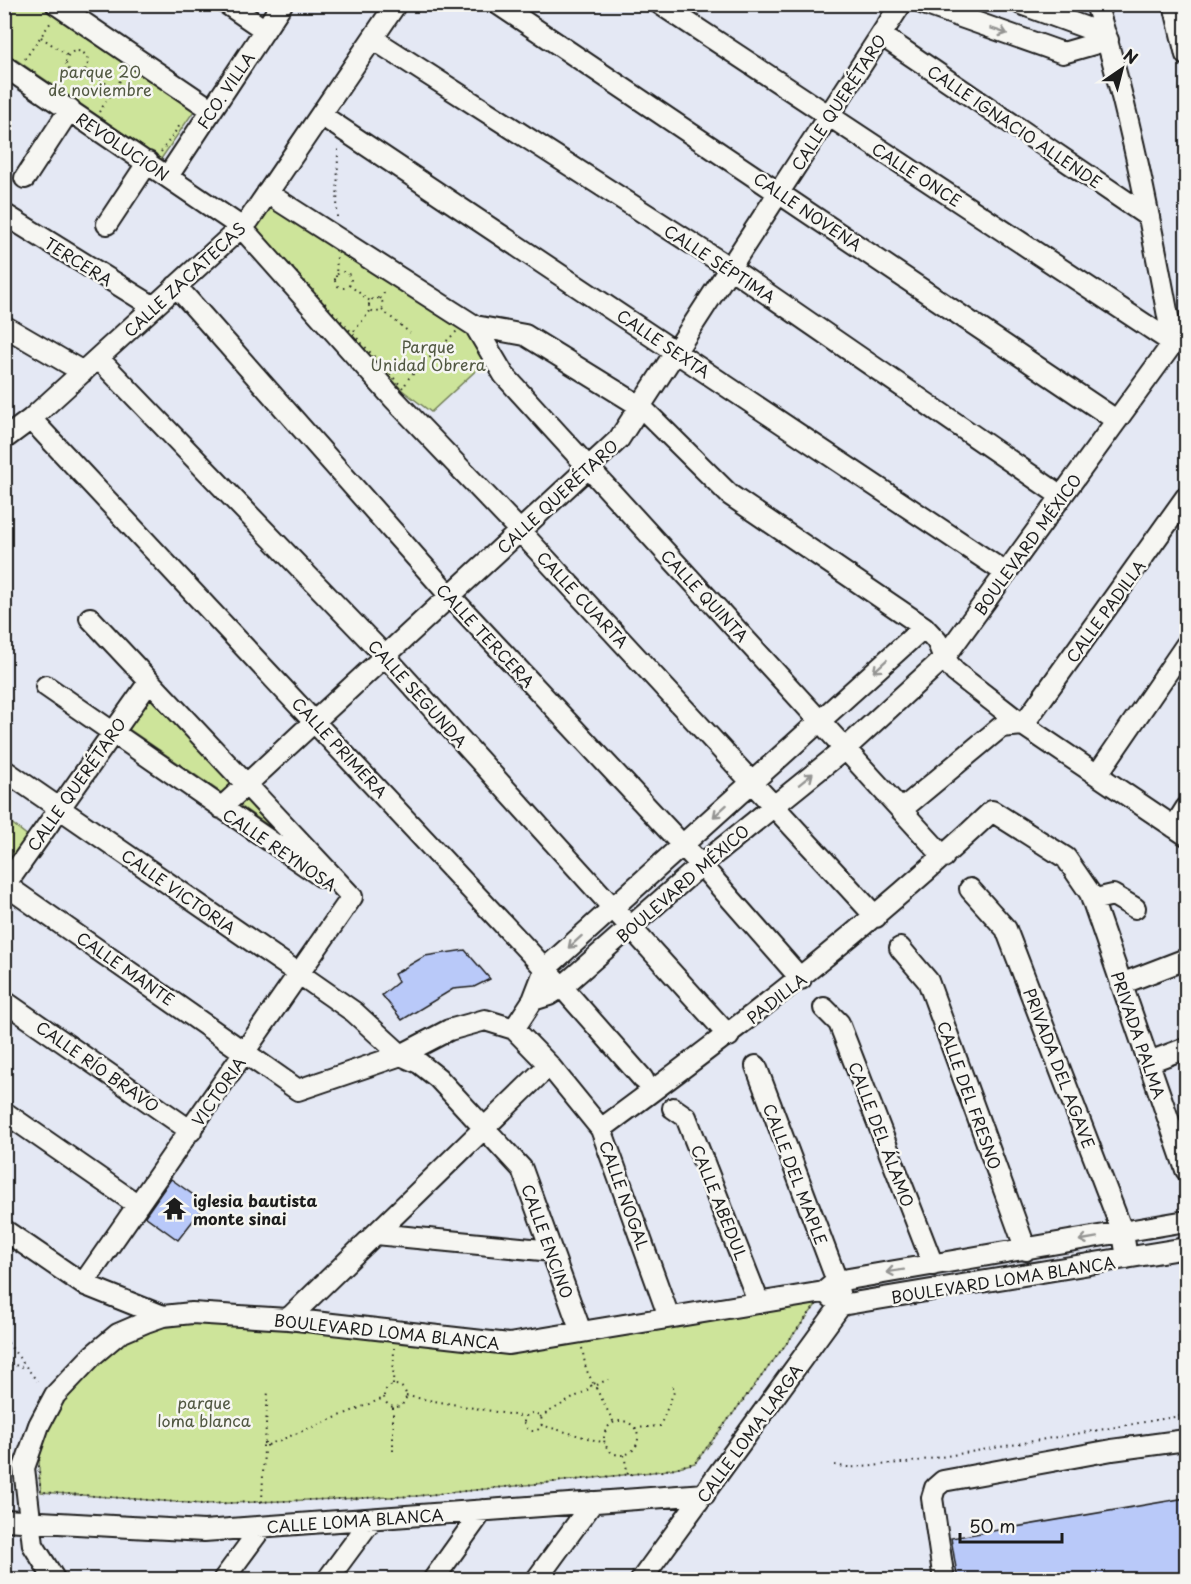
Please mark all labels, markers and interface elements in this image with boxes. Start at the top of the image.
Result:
one-way arrow [989,26,1008,37]
street label: CALLE QUERÉTARO [785,29,891,175]
north arrow [1092,39,1152,99]
text: N [1119,42,1143,69]
street label: FCO. VILLA [190,47,260,133]
street label: CALLE IGNACIO ALLENDE [923,58,1107,194]
park label: parque 20 de noviembre [48,59,152,101]
street label: REVOLUCION [72,106,174,186]
street label: CALLE ONCE [867,136,967,212]
street label: CALLE NOVENA [749,166,867,256]
street label: CALLE ZACATECAS [118,216,250,342]
street label: CALLE SÉPTIMA [660,218,780,308]
street label: TERCERA [41,231,117,291]
street label: CALLE SEXTA [612,303,716,383]
park label: Parque Unidad Obrera [370,334,486,376]
street label: CALLE QUERÉTARO [491,433,623,559]
street label: BOULEVARD MÉXICO [967,468,1087,620]
street label: CALLE QUINTA [656,543,754,647]
street label: CALLE CUARTA [532,545,635,653]
street label: CALLE PADILLA [1060,555,1150,667]
street label: CALLE TERCERA [431,578,541,692]
street label: CALLE SEGUNDA [363,634,473,752]
one-way arrow [873,659,888,673]
street label: CALLE PRIMERA [287,691,393,803]
street label: CALLE QUERÉTARO [21,712,131,856]
one-way arrow [798,773,814,786]
street label: CALLE REYNOSA [218,802,342,896]
one-way arrow [713,804,728,818]
street label: BOULEVARD MÉXICO [610,818,754,948]
street label: CALLE VICTORIA [117,843,241,939]
street label: CALLE MANTE [72,925,180,1011]
one-way arrow [568,934,583,949]
street label: PADILLA [741,967,811,1029]
street label: PRIVADA PALMA [1106,968,1172,1102]
street label: PRIVADA DEL AGAVE [1018,984,1102,1152]
street label: CALLE RÍO BRAVO [32,1014,164,1118]
street label: CALLE DEL FRESNO [932,1017,1008,1173]
street label: VICTORIA [185,1052,251,1130]
street label: CALLE DEL ÁLAMO [843,1058,921,1210]
street label: CALLE DEL MAPLE [758,1100,834,1248]
street label: CALLE NOGAL [594,1137,656,1253]
street label: CALLE ABEDUL [686,1141,754,1263]
street label: CALLE ENCINO [516,1180,580,1302]
place label: iglesia bautista monte sinai [193,1188,318,1230]
temple icon: iglesia bautista monte sinai [162,1196,188,1222]
one-way arrow [1078,1234,1098,1245]
street label: BOULEVARD LOMA BLANCA [889,1249,1117,1309]
one-way arrow [886,1266,906,1277]
street label: BOULEVARD LOMA BLANCA [273,1307,501,1355]
street label: CALLE LOMA LARGA [690,1359,808,1507]
park label: parque loma blanca [157,1390,251,1432]
street label: CALLE LOMA BLANCA [266,1502,444,1538]
scale bar [960,1506,1062,1544]
text: 50 m [969,1512,1016,1539]

